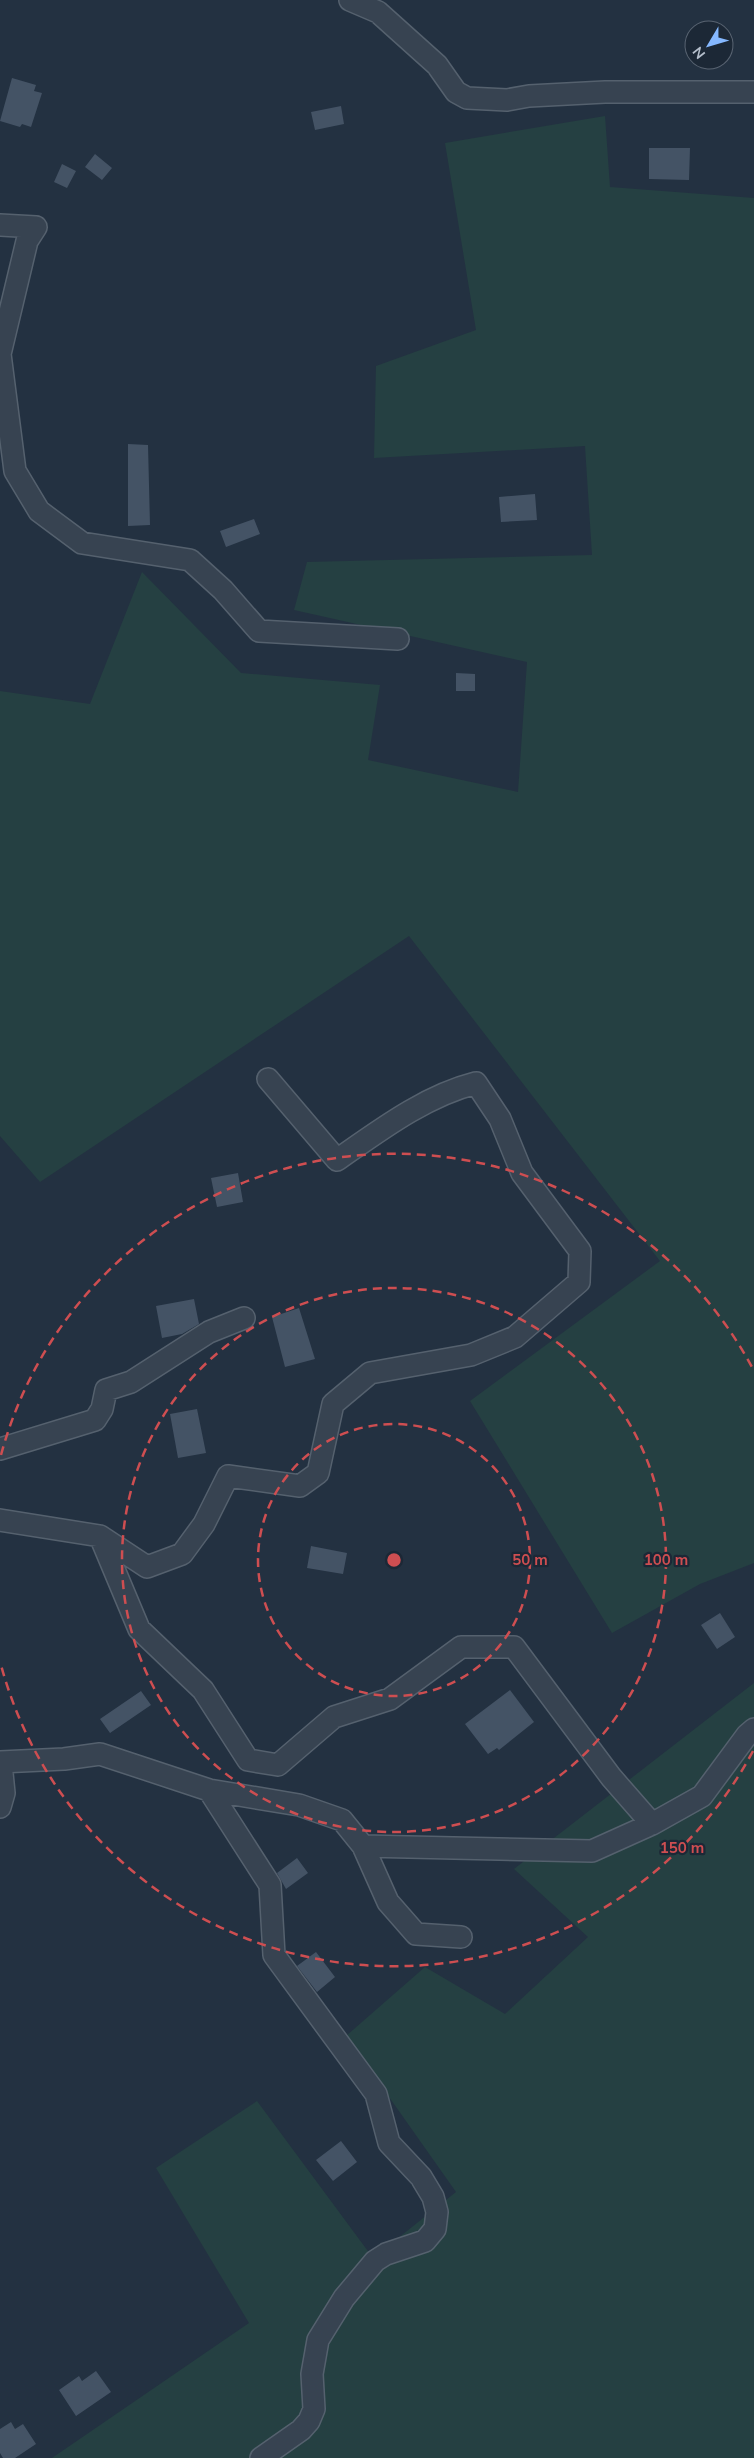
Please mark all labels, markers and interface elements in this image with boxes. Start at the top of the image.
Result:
north arrow [684,20,734,70]
text: N [688,43,709,63]
text: 50 m [512,1550,548,1569]
text: 100 m [644,1550,688,1569]
centre of rings [385,1551,403,1569]
text: 150 m [660,1838,704,1857]

